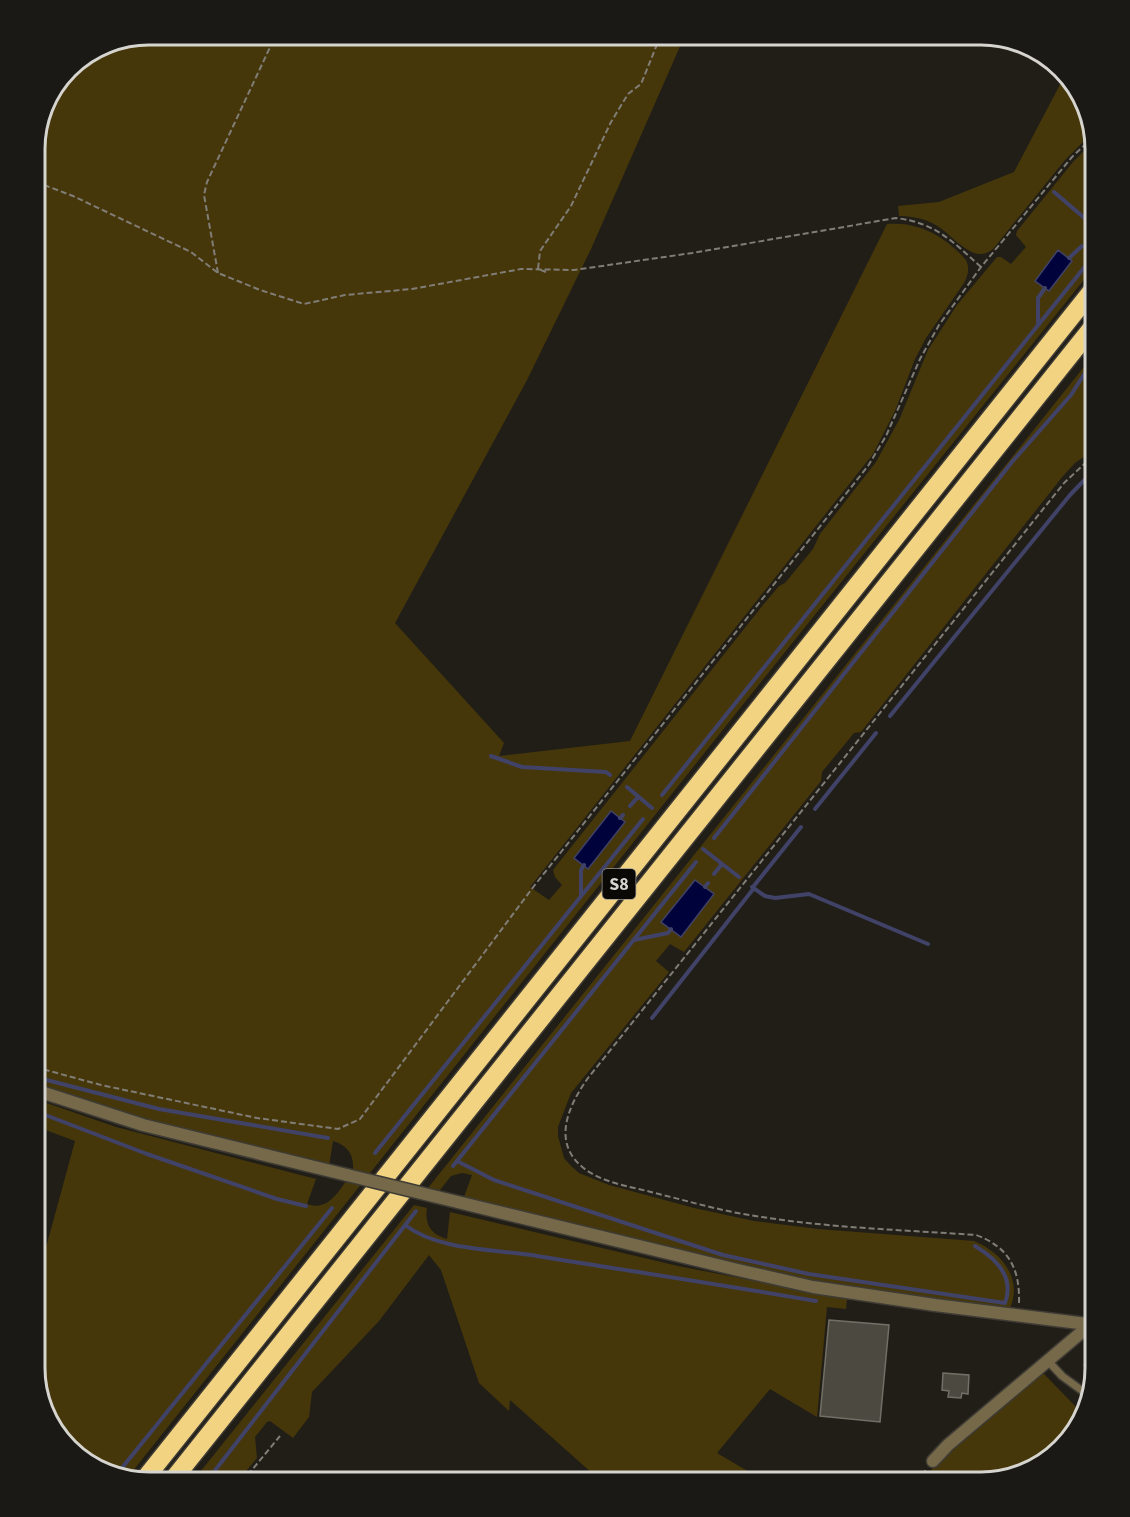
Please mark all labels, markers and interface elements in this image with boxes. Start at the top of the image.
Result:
road number: S8 [602,869,636,899]

